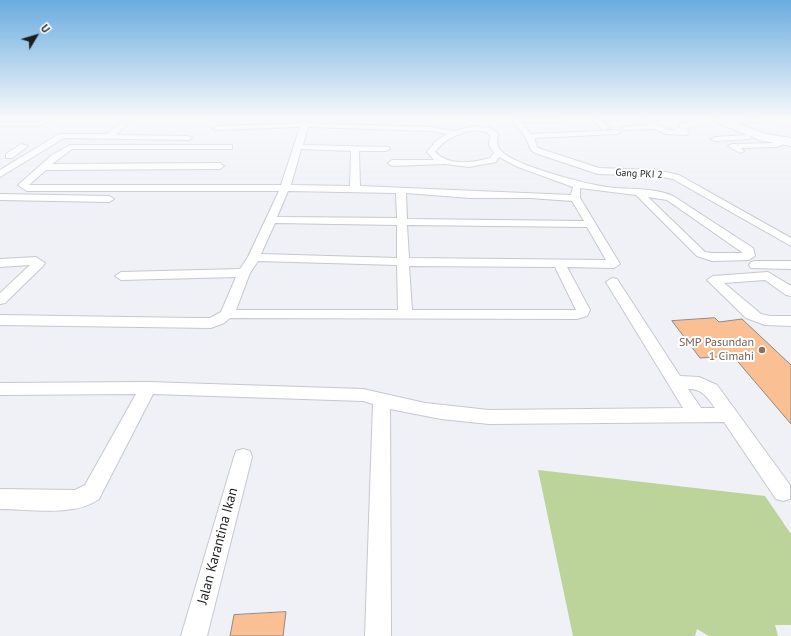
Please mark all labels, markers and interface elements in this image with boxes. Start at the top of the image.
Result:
north arrow [16,16,56,56]
text: U [38,22,53,36]
street label: Gang PKI 2 [615,167,663,181]
place label: SMP Pasundan 1 Cimahi [679,336,754,364]
marker: SMP Pasundan 1 Cimahi [757,345,767,355]
street label: Jalan Karantina Ikan [194,486,242,606]

